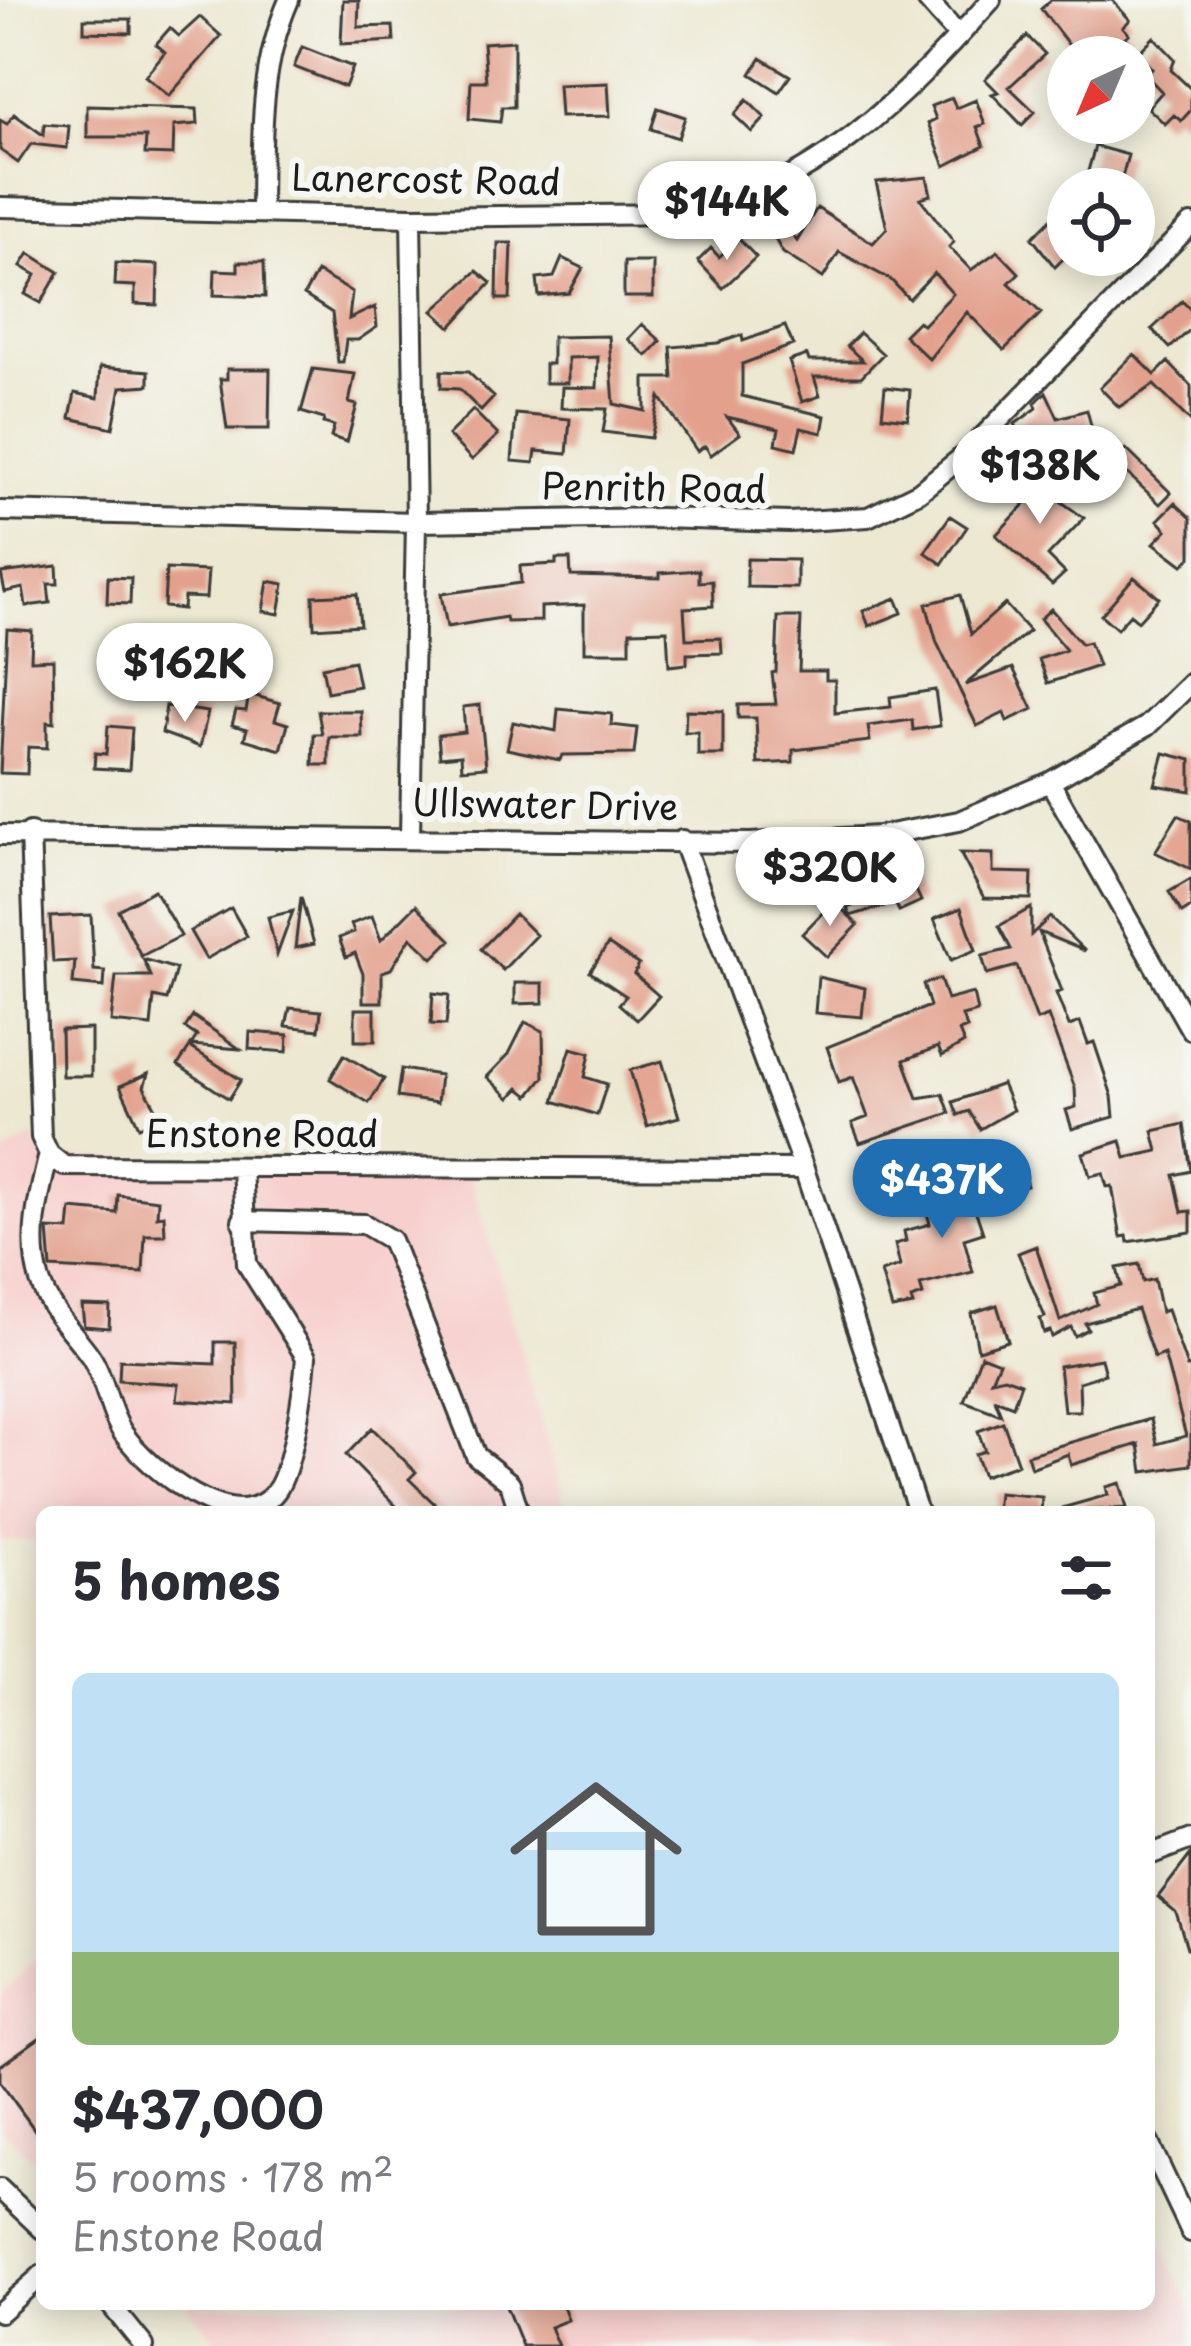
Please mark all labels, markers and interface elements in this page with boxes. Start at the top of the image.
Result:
north arrow [1047,36,1155,144]
map controls [1047,36,1155,276]
street label: Lanercost Road [291,149,561,207]
pin: $144K [643,161,811,263]
button: locate [1047,168,1155,276]
text: $144K [664,170,790,229]
pin: $138K [956,425,1124,527]
text: $138K [980,434,1100,493]
street label: Penrith Road [541,457,767,515]
pin: $162K [101,623,269,725]
text: $162K [123,632,247,691]
street label: Ullswater Drive [411,774,679,832]
pin: $320K [746,827,914,929]
text: $320K [762,836,898,895]
street label: Enstone Road [145,1105,379,1159]
pin: $437K [858,1139,1026,1241]
text: $437K [880,1148,1004,1207]
text: 5 homes [72,1540,281,1617]
icon: filters [1053,1545,1119,1611]
icon: home [488,1751,704,1967]
text: $437,000 [72,2069,324,2146]
text: 5 rooms · 178 m² [72,2146,394,2205]
text: Enstone Road [72,2205,325,2264]

